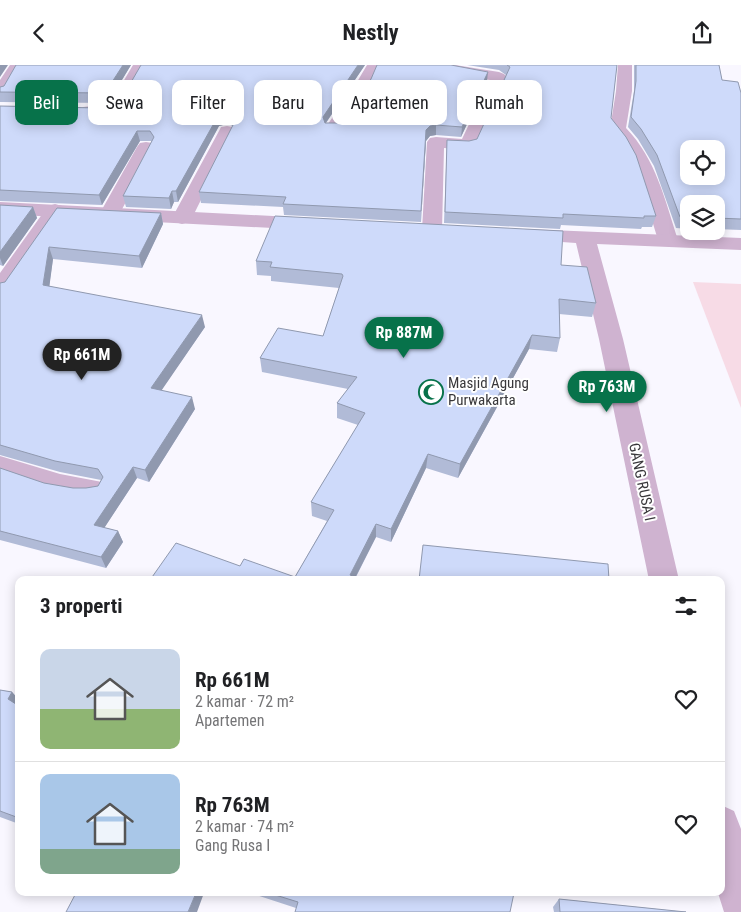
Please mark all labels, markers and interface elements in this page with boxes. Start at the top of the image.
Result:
icon: back [25,19,53,47]
icon: share [688,19,716,47]
text: Nestly [342,20,399,45]
chip: Beli [15,80,78,125]
chip: Sewa [88,80,162,125]
chip: Filter [172,80,244,125]
chip: Baru [254,80,322,125]
chip: Apartemen [332,80,447,125]
chip: Rumah [457,80,542,125]
map controls [680,140,725,240]
button: locate [680,140,725,185]
button: layers [680,195,725,240]
pin: Rp 887M [358,317,450,359]
text: Rp 887M [376,323,432,342]
pin: Rp 661M [36,339,128,381]
text: Rp 661M [54,345,110,364]
pin: Rp 763M [561,371,653,413]
place label: Masjid Agung Purwakarta [448,374,529,409]
text: Rp 763M [579,377,635,396]
mosque icon: Masjid Agung Purwakarta [418,379,444,405]
street label: GANG RUSA I [625,441,659,523]
icon: filters [672,592,700,620]
text: 3 properti [40,594,123,618]
text: Rp 661M [195,668,270,692]
icon: home [80,669,140,729]
icon: heart [672,685,700,713]
text: 2 kamar · 72 m² [195,692,294,711]
text: Apartemen [195,711,265,730]
text: Rp 763M [195,793,270,817]
icon: home [80,794,140,854]
icon: heart [672,810,700,838]
text: 2 kamar · 74 m² [195,817,294,836]
text: Gang Rusa I [195,836,270,855]

